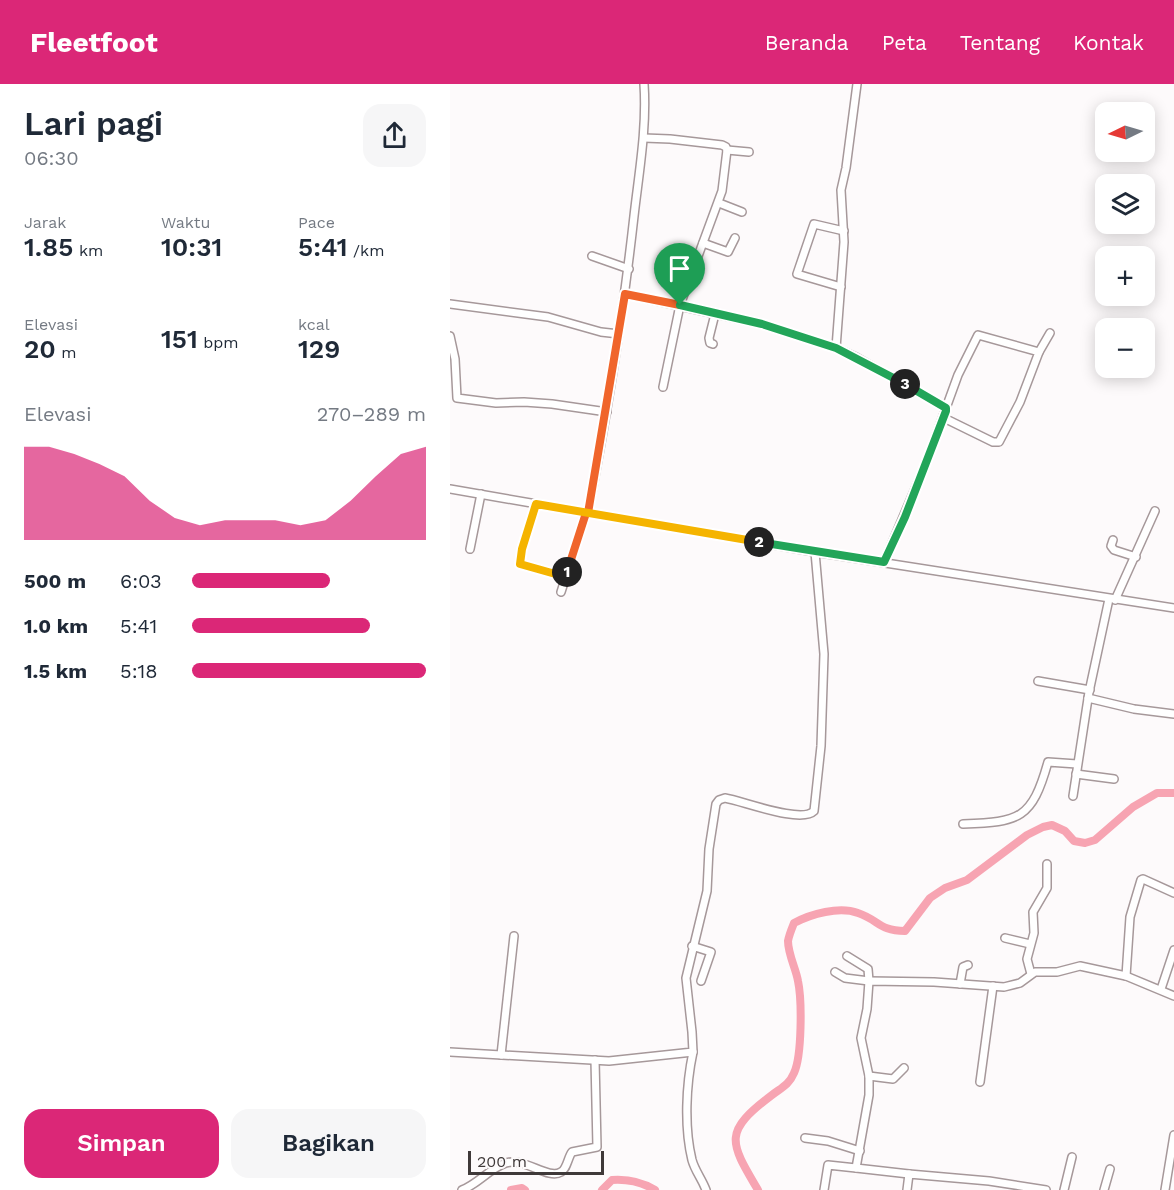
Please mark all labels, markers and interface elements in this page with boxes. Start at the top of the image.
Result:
text: Fleetfoot [30,26,158,59]
text: Beranda [765,30,849,55]
text: Peta [882,30,927,55]
text: Tentang [960,30,1040,55]
text: Kontak [1073,30,1144,55]
north arrow [1095,102,1155,162]
map controls [1095,102,1155,378]
text: Lari pagi [24,104,163,143]
button: share [363,104,426,167]
text: 06:30 [24,146,79,170]
button: layers [1095,174,1155,234]
text: Jarak [24,213,66,232]
text: Waktu [161,213,210,232]
text: Pace [298,213,335,232]
text: 1.85 [24,232,73,262]
text: 10:31 [161,232,222,262]
text: 5:41 [298,232,348,262]
text: km [73,241,103,260]
text: /km [348,241,384,260]
pin [654,243,705,305]
button: + [1095,246,1155,306]
icon: arrive [663,252,696,285]
text: Elevasi [24,315,78,334]
text: kcal [298,315,330,334]
button: − [1095,318,1155,378]
text: 151 [161,324,198,354]
text: bpm [198,333,239,352]
text: 20 [24,334,56,364]
text: 129 [298,334,340,364]
text: m [56,343,77,362]
pin: 3 [890,369,920,399]
text: 3 [900,374,910,393]
text: Elevasi [24,402,91,426]
text: 270–289 m [317,402,426,426]
pin: 2 [744,527,774,557]
text: 2 [754,532,764,551]
pin: 1 [552,557,582,587]
text: 1 [564,562,570,581]
text: 500 m [24,569,86,593]
text: 6:03 [120,569,162,593]
text: 1.0 km [24,614,88,638]
text: 5:41 [120,614,157,638]
text: 1.5 km [24,659,87,683]
text: 5:18 [120,659,158,683]
button: Simpan [24,1109,219,1178]
button: Bagikan [231,1109,426,1178]
scale bar [468,1148,604,1176]
text: 200 m [477,1152,527,1171]

